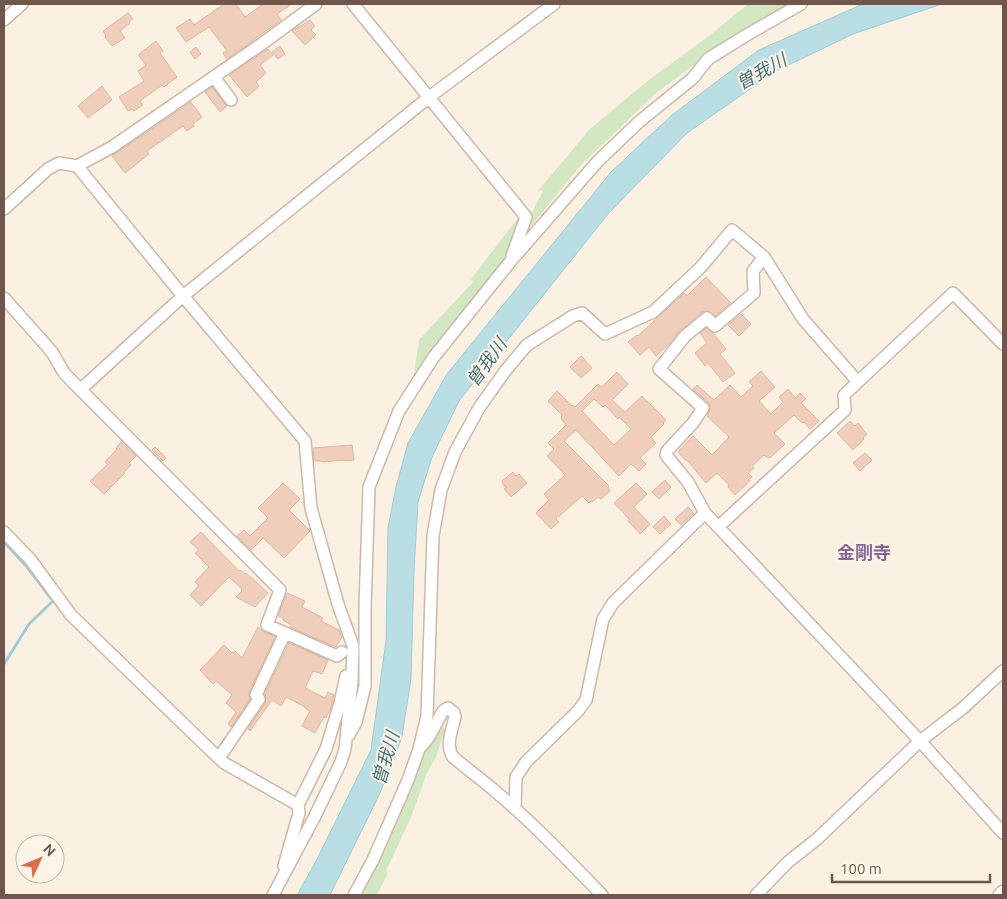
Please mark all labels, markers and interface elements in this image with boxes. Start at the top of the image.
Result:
water label: 曽我川 [733,48,791,93]
water label: 曽我川 [462,333,511,390]
district label: 金剛寺 [837,542,891,562]
water label: 曽我川 [368,727,403,787]
north arrow [15,834,65,884]
text: N [40,841,59,859]
scale bar [832,852,990,884]
text: 100 m [840,860,882,877]

